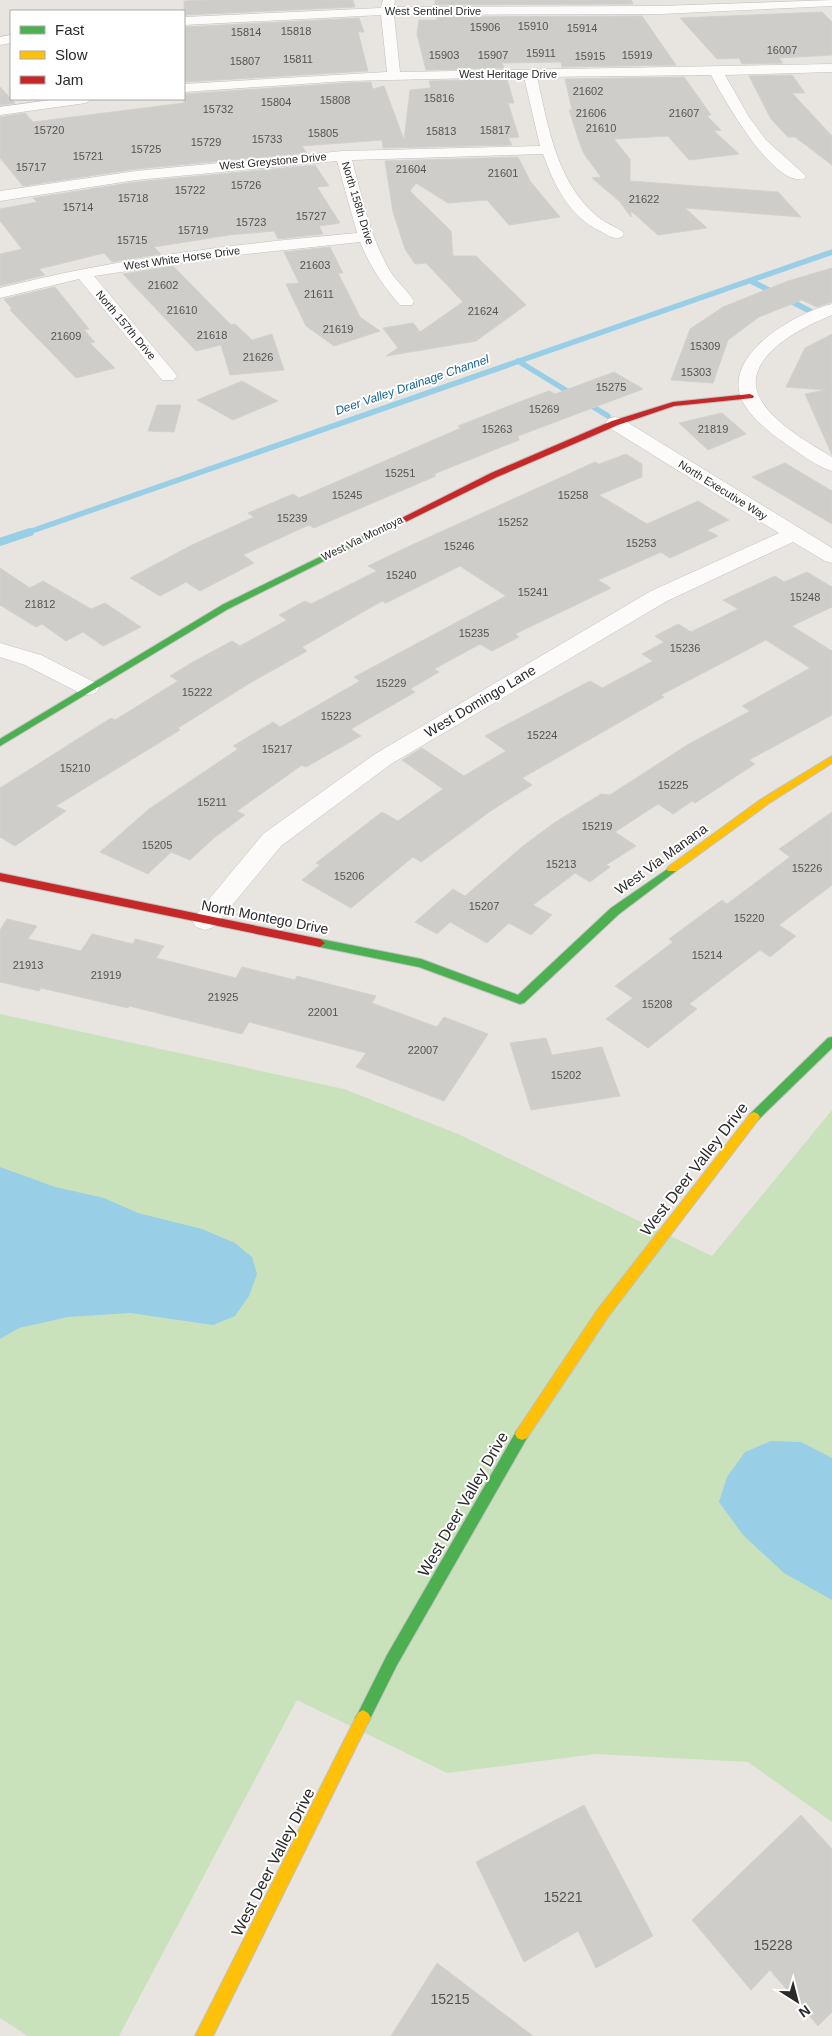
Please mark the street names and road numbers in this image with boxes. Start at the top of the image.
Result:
street label: West Sentinel Drive [385,5,481,17]
street label: West Heritage Drive [459,68,557,80]
street label: West Greystone Drive [219,150,327,172]
street label: North 158th Drive [340,160,376,246]
street label: West White Horse Drive [123,244,241,272]
street label: North 157th Drive [94,288,158,362]
street label: North Executive Way [676,458,770,522]
street label: West Via Montoya [319,513,405,563]
street label: West Domingo Lane [422,661,539,740]
street label: West Via Manana [612,820,710,898]
street label: North Montego Drive [200,897,330,937]
street label: West Deer Valley Drive [637,1099,751,1239]
street label: West Deer Valley Drive [415,1429,511,1579]
street label: West Deer Valley Drive [228,1785,318,1939]

